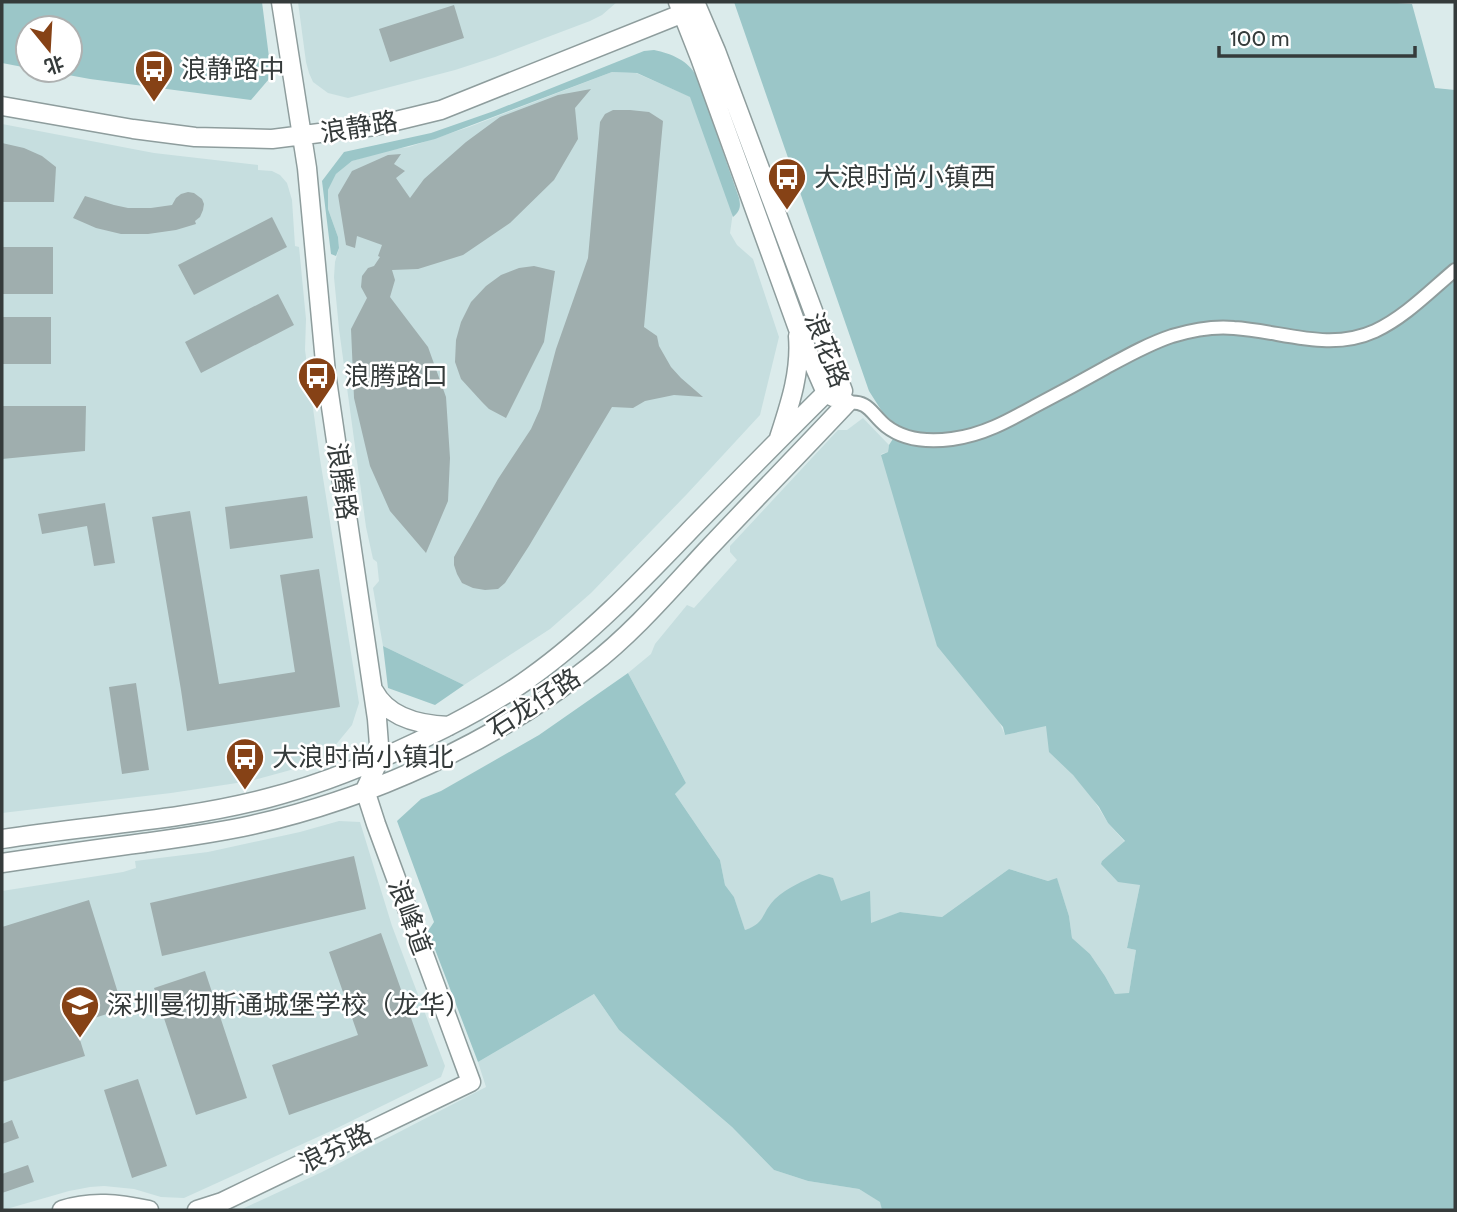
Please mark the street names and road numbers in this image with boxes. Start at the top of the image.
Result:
street label: 浪静路 [318,105,400,149]
street label: 浪花路 [798,308,856,392]
street label: 浪腾路 [321,440,363,522]
street label: 石龙仔路 [482,661,586,745]
street label: 浪峰道 [382,875,438,959]
street label: 浪芬路 [293,1117,377,1179]

